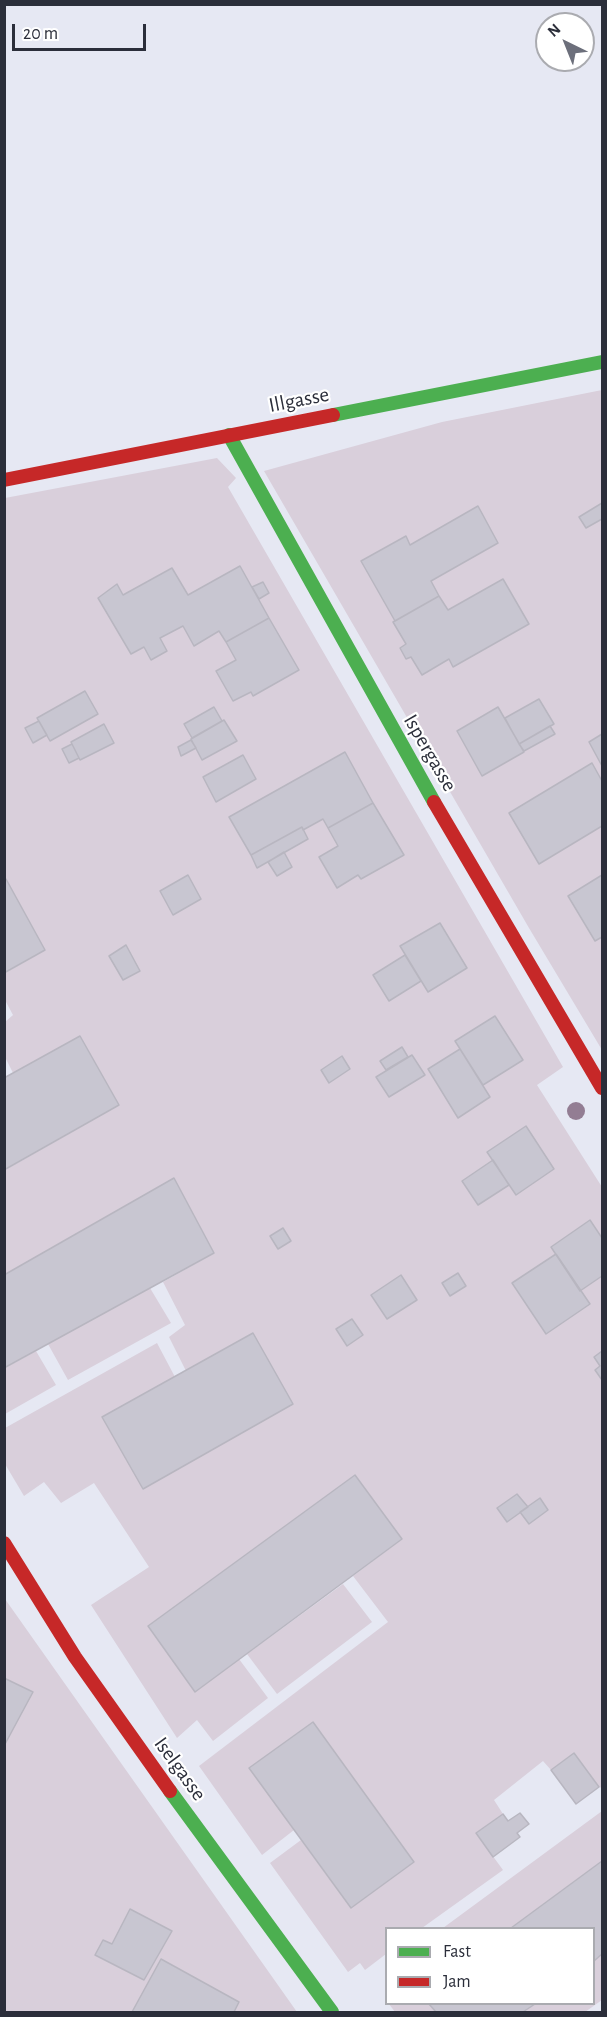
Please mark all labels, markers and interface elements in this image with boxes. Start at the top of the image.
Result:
scale bar [15,12,148,50]
north arrow [535,12,595,72]
text: N [545,21,564,40]
text: 20 m [23,25,58,43]
street label: Illgasse [267,382,331,418]
street label: Ispergasse [398,710,462,796]
street label: Iselgasse [148,1732,212,1806]
legend [385,1927,595,2005]
text: Fast [443,1943,471,1961]
text: Jam [443,1973,471,1991]

